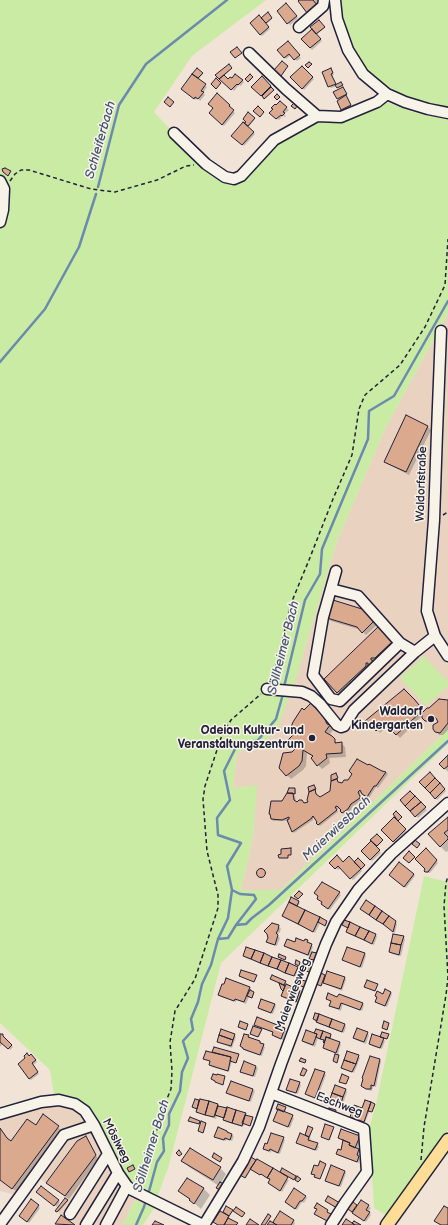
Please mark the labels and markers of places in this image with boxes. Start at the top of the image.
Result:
place label: Waldorf Kindergarten [351,705,423,733]
marker: Waldorf Kindergarten [426,714,436,724]
place label: Odeion Kultur- und Veranstaltungszentrum [178,724,304,752]
marker: Odeion Kultur- und Veranstaltungszentrum [307,733,317,743]

